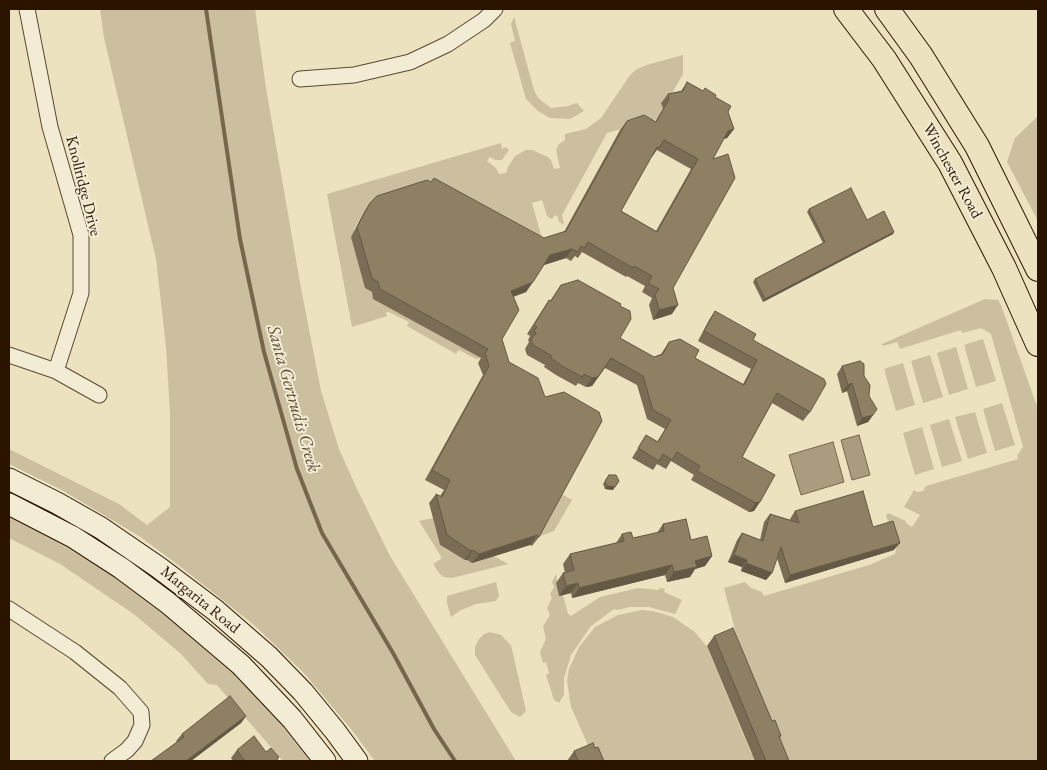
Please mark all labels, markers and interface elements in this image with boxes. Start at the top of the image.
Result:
street label: Winchester Road [918,120,986,222]
street label: Knollridge Drive [61,134,105,238]
water label: Santa Gertrudis Creek [262,323,324,475]
street label: Margarita Road [156,562,244,638]

